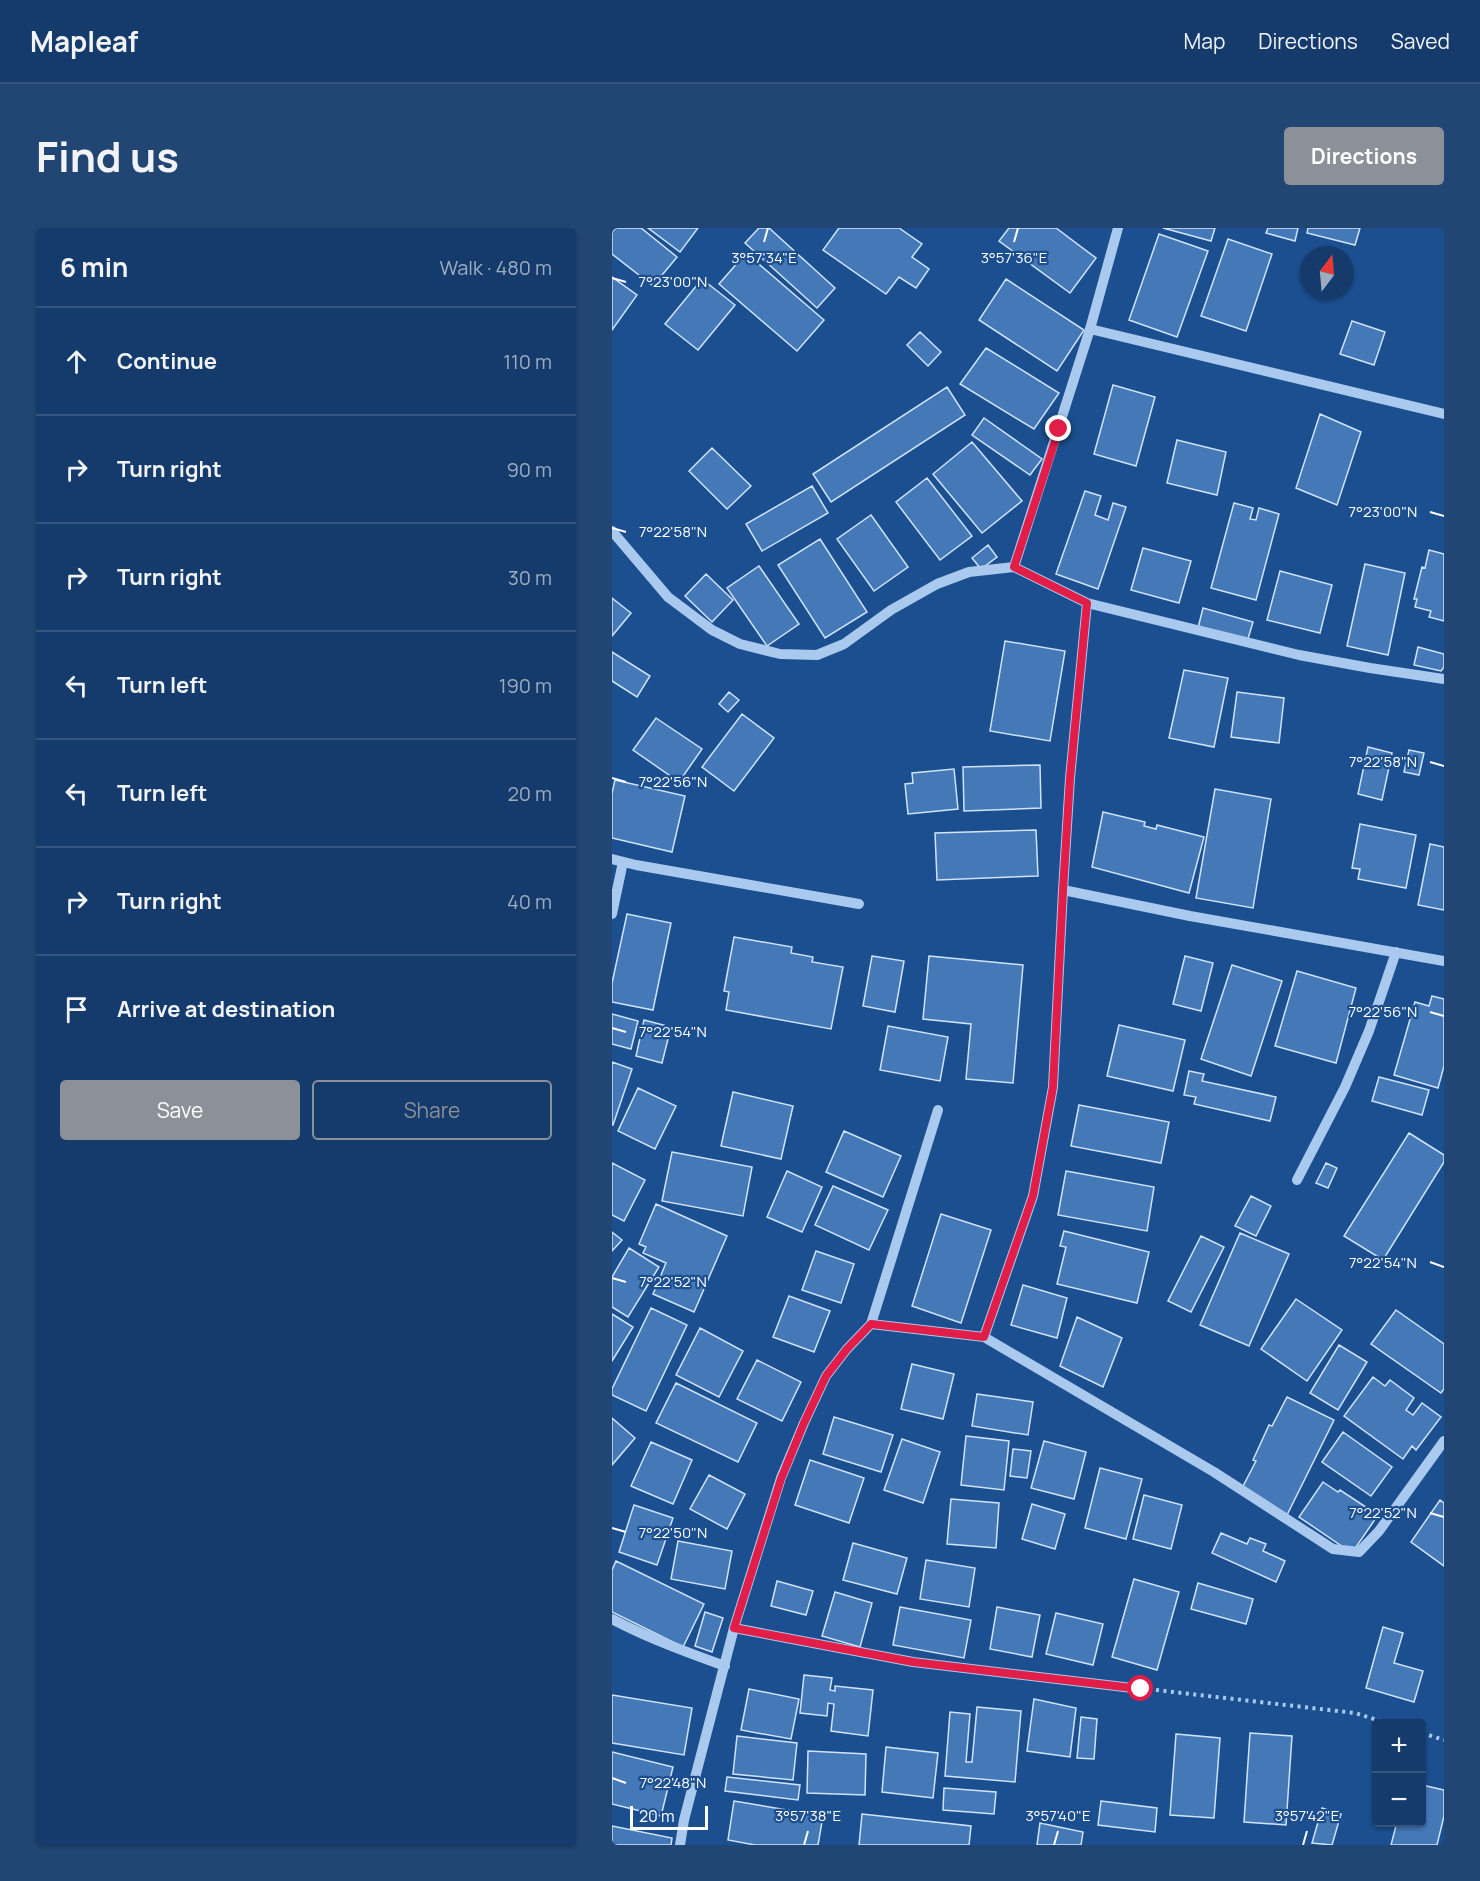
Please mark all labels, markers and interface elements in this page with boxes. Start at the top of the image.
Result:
text: Mapleaf [30,22,138,60]
text: Map [1184,27,1225,55]
text: Directions [1258,27,1358,55]
text: Saved [1391,27,1450,55]
text: Find us [36,127,179,185]
button: Directions [1284,127,1444,185]
north arrow [1300,246,1354,300]
text: 3°57'34"E [731,247,797,268]
text: 3°57'36"E [981,247,1047,268]
text: 6 min [60,249,128,285]
text: Walk · 480 m [439,254,552,281]
text: 7°23'00"N [639,271,707,292]
icon: ahead [60,345,93,378]
text: Continue [117,346,217,376]
text: 110 m [503,348,552,375]
route end [1045,415,1071,441]
icon: right [60,453,93,486]
text: Turn right [117,454,222,484]
text: 90 m [506,456,552,483]
text: 7°23'00"N [1349,501,1417,522]
text: 7°22'58"N [639,521,707,542]
icon: right [60,561,93,594]
text: Turn right [117,562,222,592]
text: 30 m [508,564,552,591]
icon: left [60,669,93,702]
text: Turn left [117,670,207,700]
text: 190 m [499,672,552,699]
text: 7°22'58"N [1349,751,1417,772]
text: 7°22'56"N [639,771,707,792]
icon: left [60,777,93,810]
text: Turn left [117,778,207,808]
text: 20 m [507,780,552,807]
icon: right [60,885,93,918]
text: Turn right [117,886,222,916]
text: 40 m [507,888,552,915]
icon: arrive [60,993,93,1026]
text: Arrive at destination [117,994,335,1024]
text: 7°22'56"N [1349,1001,1417,1022]
text: 7°22'54"N [639,1021,707,1042]
button: Save [60,1080,300,1140]
button: Share [312,1080,552,1140]
text: 7°22'54"N [1349,1252,1417,1273]
text: 7°22'52"N [639,1271,707,1292]
text: 7°22'52"N [1349,1502,1417,1523]
text: 7°22'50"N [639,1522,707,1543]
route start [1127,1675,1153,1701]
map controls [1372,1719,1426,1827]
button: + [1372,1719,1426,1773]
text: 7°22'48"N [640,1772,706,1793]
button: − [1372,1773,1426,1827]
scale bar [630,1803,708,1830]
text: 20 m [639,1805,675,1827]
text: 3°57'38"E [775,1805,841,1826]
text: 3°57'40"E [1025,1805,1091,1826]
text: 3°57'42"E [1275,1805,1339,1826]

